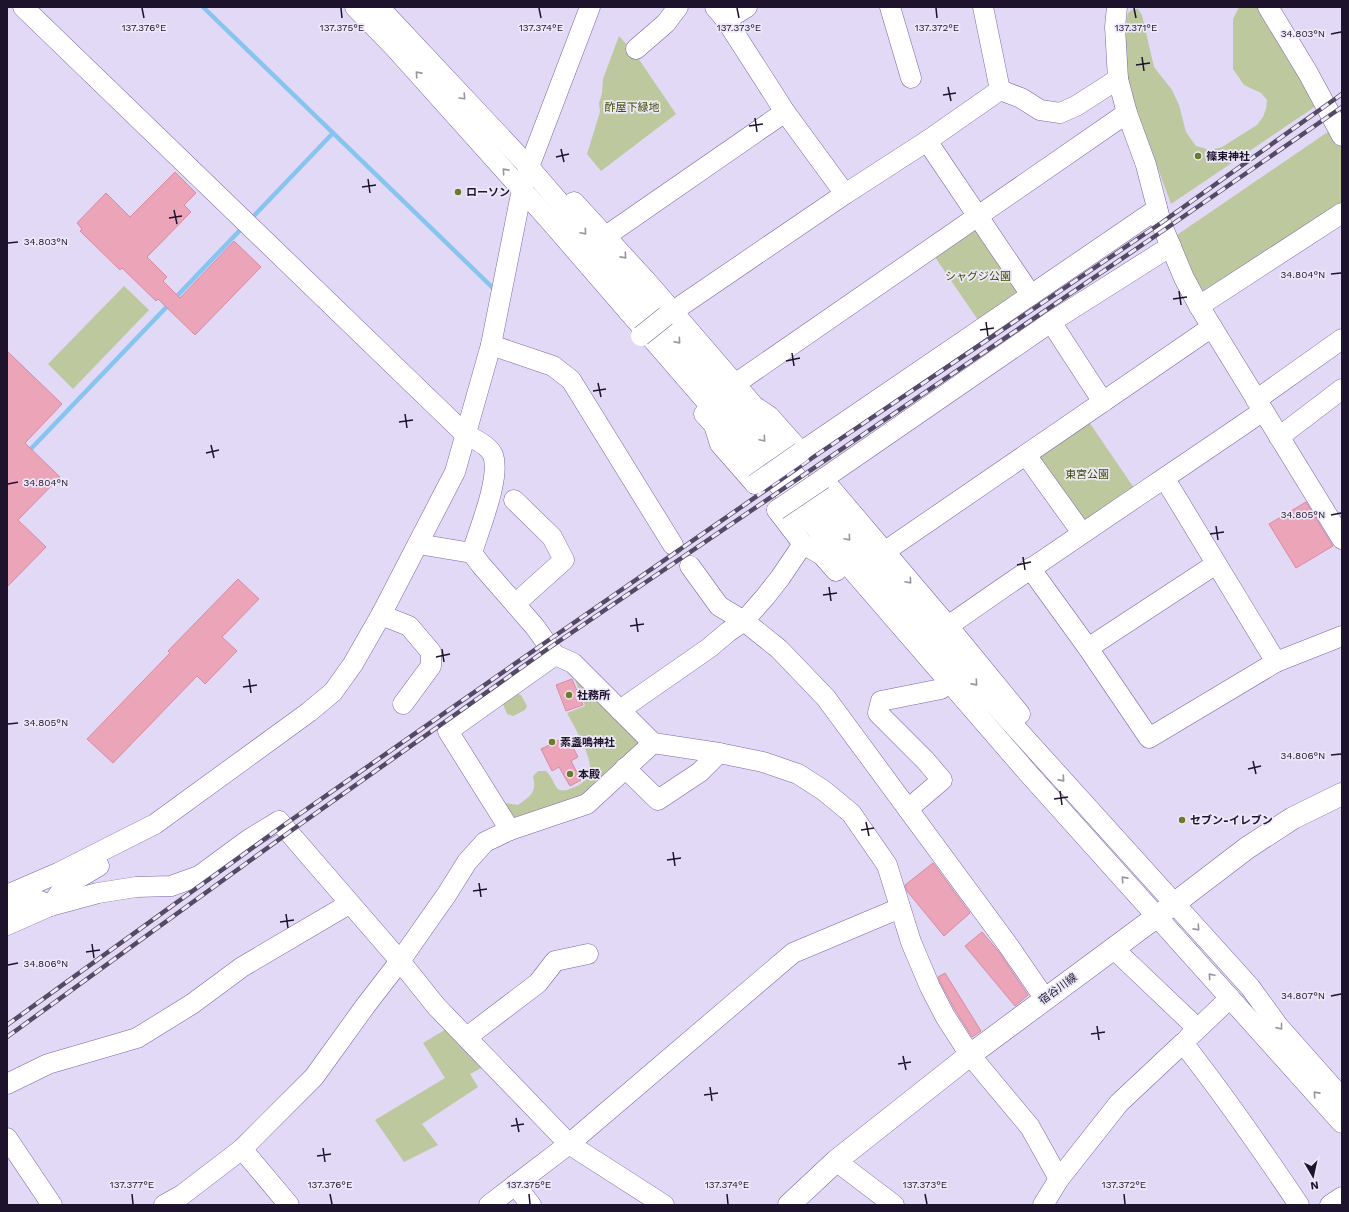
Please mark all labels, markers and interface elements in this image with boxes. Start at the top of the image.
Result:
text: 137.376°E [122,22,166,33]
text: 137.375°E [320,22,364,33]
text: 137.374°E [519,22,563,33]
text: 137.373°E [717,22,761,33]
text: 137.372°E [915,22,959,33]
text: 137.371°E [1115,22,1157,33]
text: 34.803°N [1281,28,1325,39]
one-way arrow [416,71,423,79]
one-way arrow [458,92,466,100]
park label: 酢屋下緑地 [605,101,660,114]
place label: 篠束神社 [1206,150,1250,163]
marker: 篠束神社 [1193,151,1203,161]
one-way arrow [503,168,510,175]
place label: ローソン [466,186,510,199]
marker: ローソン [453,187,463,197]
one-way arrow [579,227,586,235]
text: 34.803°N [24,236,68,247]
one-way arrow [619,251,626,258]
text: 34.804°N [1281,269,1325,280]
park label: シャグジ公園 [945,270,1011,283]
one-way arrow [673,336,681,344]
one-way arrow [758,435,765,442]
park label: 東宮公園 [1065,468,1109,481]
text: 34.804°N [24,477,68,488]
text: 34.805°N [1281,509,1325,520]
one-way arrow [843,533,850,540]
one-way arrow [905,577,912,584]
one-way arrow [970,678,978,686]
place label: 社務所 [577,689,610,702]
marker: 社務所 [564,690,574,700]
text: 34.805°N [24,717,68,728]
place label: 素盞鳴神社 [560,736,615,749]
marker: 素盞鳴神社 [547,737,557,747]
text: 34.806°N [1281,750,1325,761]
place label: 本殿 [578,768,600,781]
marker: 本殿 [565,769,575,779]
one-way arrow [1058,774,1065,782]
place label: セブン-イレブン [1190,814,1273,827]
marker: セブン-イレブン [1177,815,1187,825]
one-way arrow [1121,876,1129,884]
one-way arrow [1192,923,1199,930]
text: 34.806°N [24,958,68,969]
street label: 宿谷川線 [1036,971,1080,1007]
one-way arrow [1208,973,1215,981]
text: 34.807°N [1281,990,1325,1001]
one-way arrow [1275,1023,1282,1030]
one-way arrow [1313,1091,1321,1099]
north arrow [1293,1156,1333,1196]
text: N [1309,1178,1320,1192]
text: 137.377°E [110,1179,154,1190]
text: 137.376°E [308,1179,352,1190]
text: 137.375°E [507,1179,551,1190]
text: 137.374°E [705,1179,749,1190]
text: 137.373°E [903,1179,947,1190]
text: 137.372°E [1102,1179,1146,1190]

